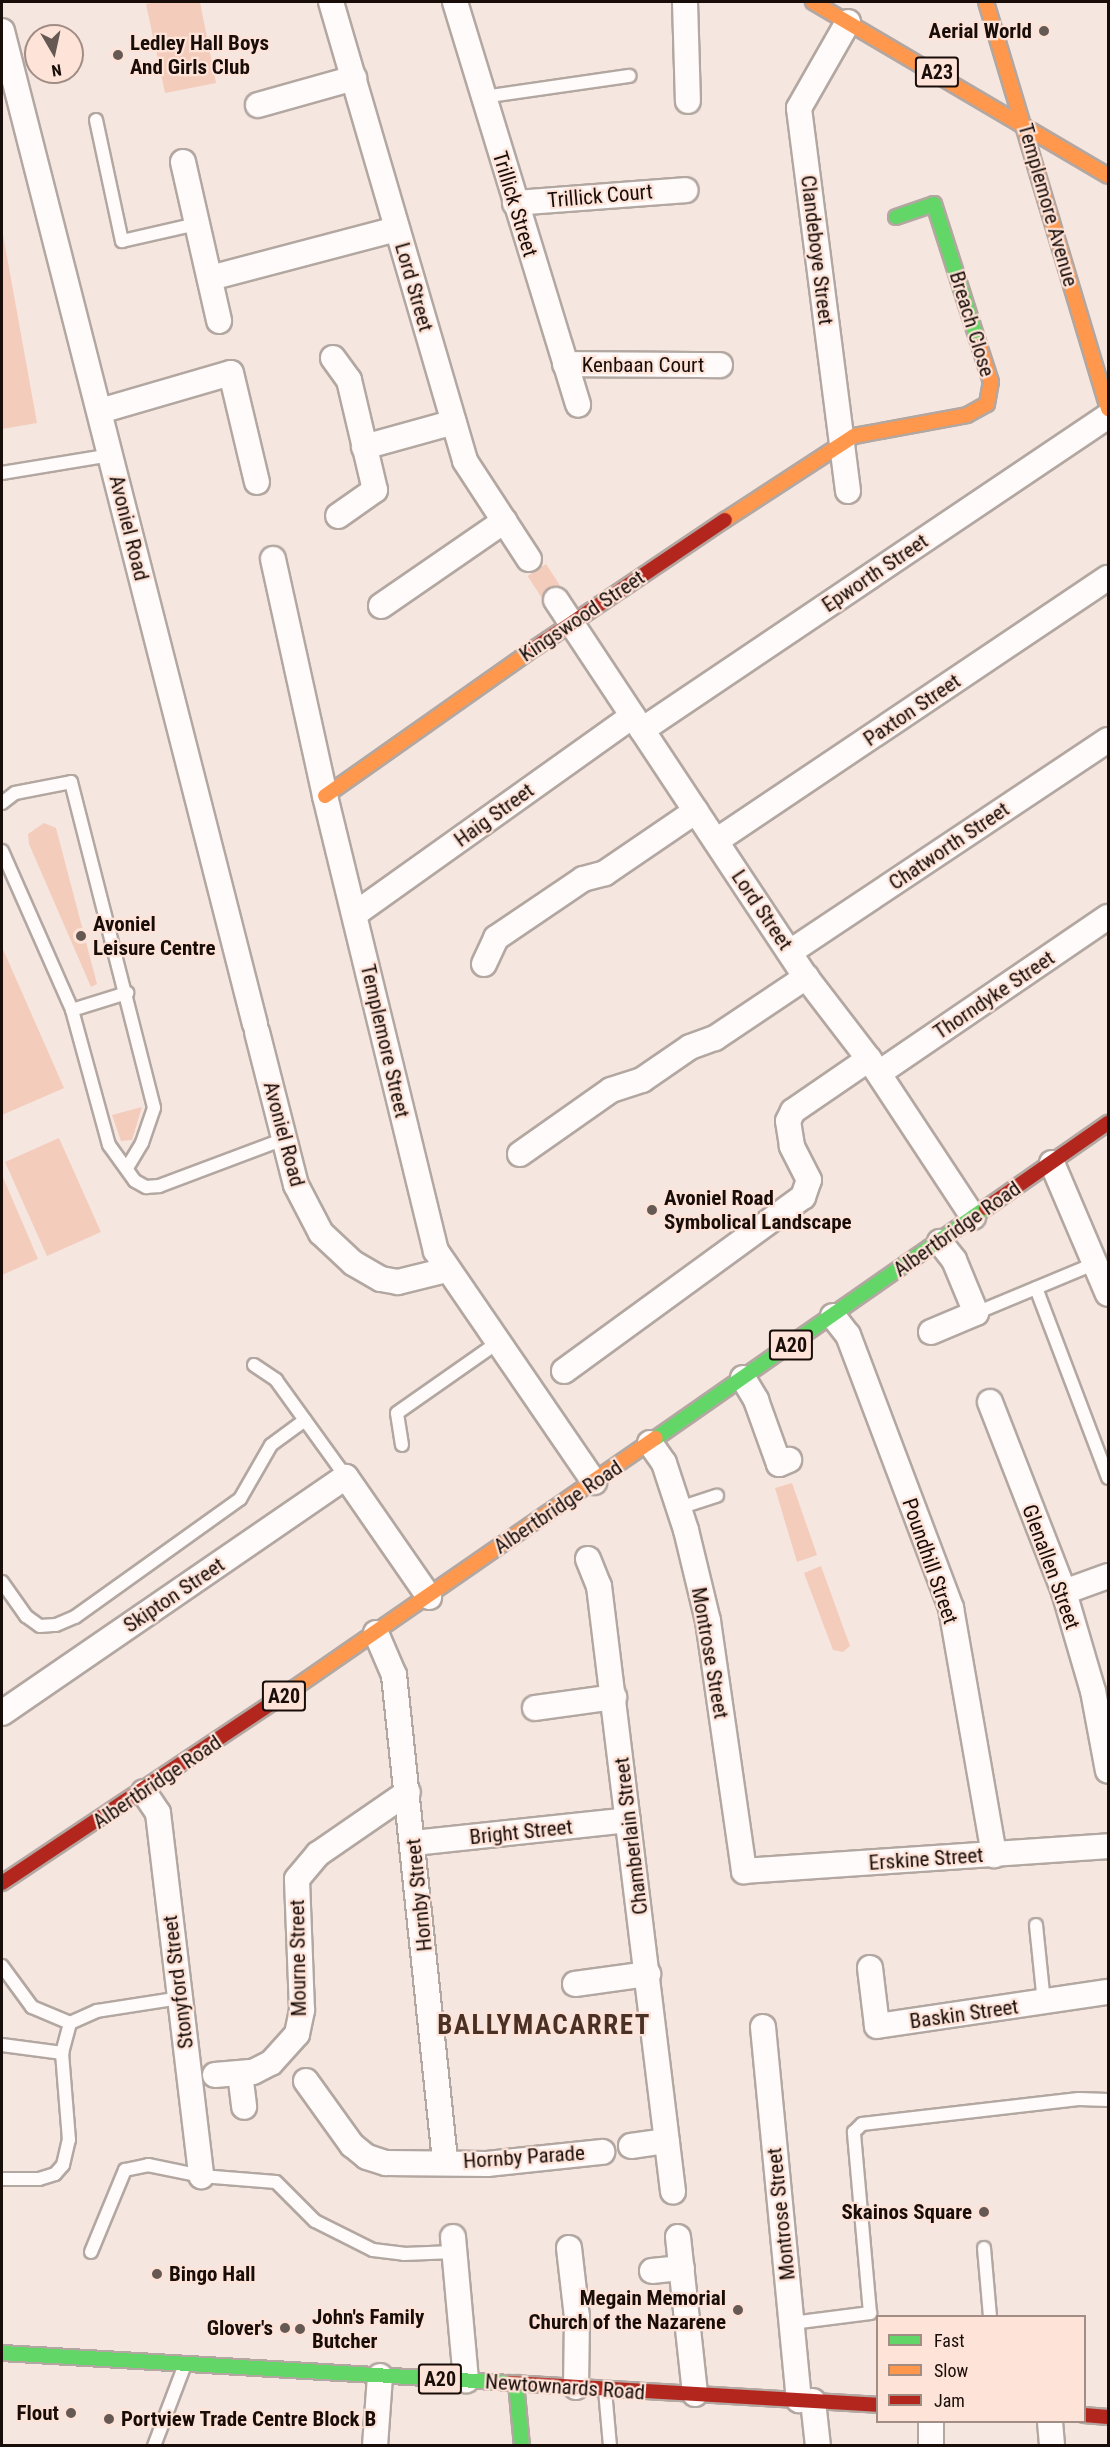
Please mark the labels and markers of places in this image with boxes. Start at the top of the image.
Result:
place label: Aerial World [929,18,1032,44]
marker: Aerial World [1037,24,1051,38]
place label: Ledley Hall Boys And Girls Club [130,30,269,80]
marker: Ledley Hall Boys And Girls Club [111,48,125,62]
place label: Avoniel Leisure Centre [93,911,215,961]
marker: Avoniel Leisure Centre [74,929,88,943]
place label: Avoniel Road Symbolical Landscape [664,1185,852,1235]
marker: Avoniel Road Symbolical Landscape [645,1203,659,1217]
place label: Skainos Square [841,2199,972,2225]
marker: Skainos Square [977,2205,991,2219]
place label: Bingo Hall [169,2261,256,2287]
marker: Bingo Hall [150,2267,164,2281]
place label: Megain Memorial Church of the Nazarene [529,2285,726,2335]
marker: Megain Memorial Church of the Nazarene [731,2303,745,2317]
place label: John's Family Butcher [312,2304,424,2354]
place label: Glover's [207,2315,273,2341]
marker: Glover's [278,2321,292,2335]
marker: John's Family Butcher [293,2322,307,2336]
place label: Flout [16,2400,59,2426]
marker: Flout [64,2406,78,2420]
place label: Portview Trade Centre Block B [121,2406,377,2432]
marker: Portview Trade Centre Block B [102,2412,116,2426]

